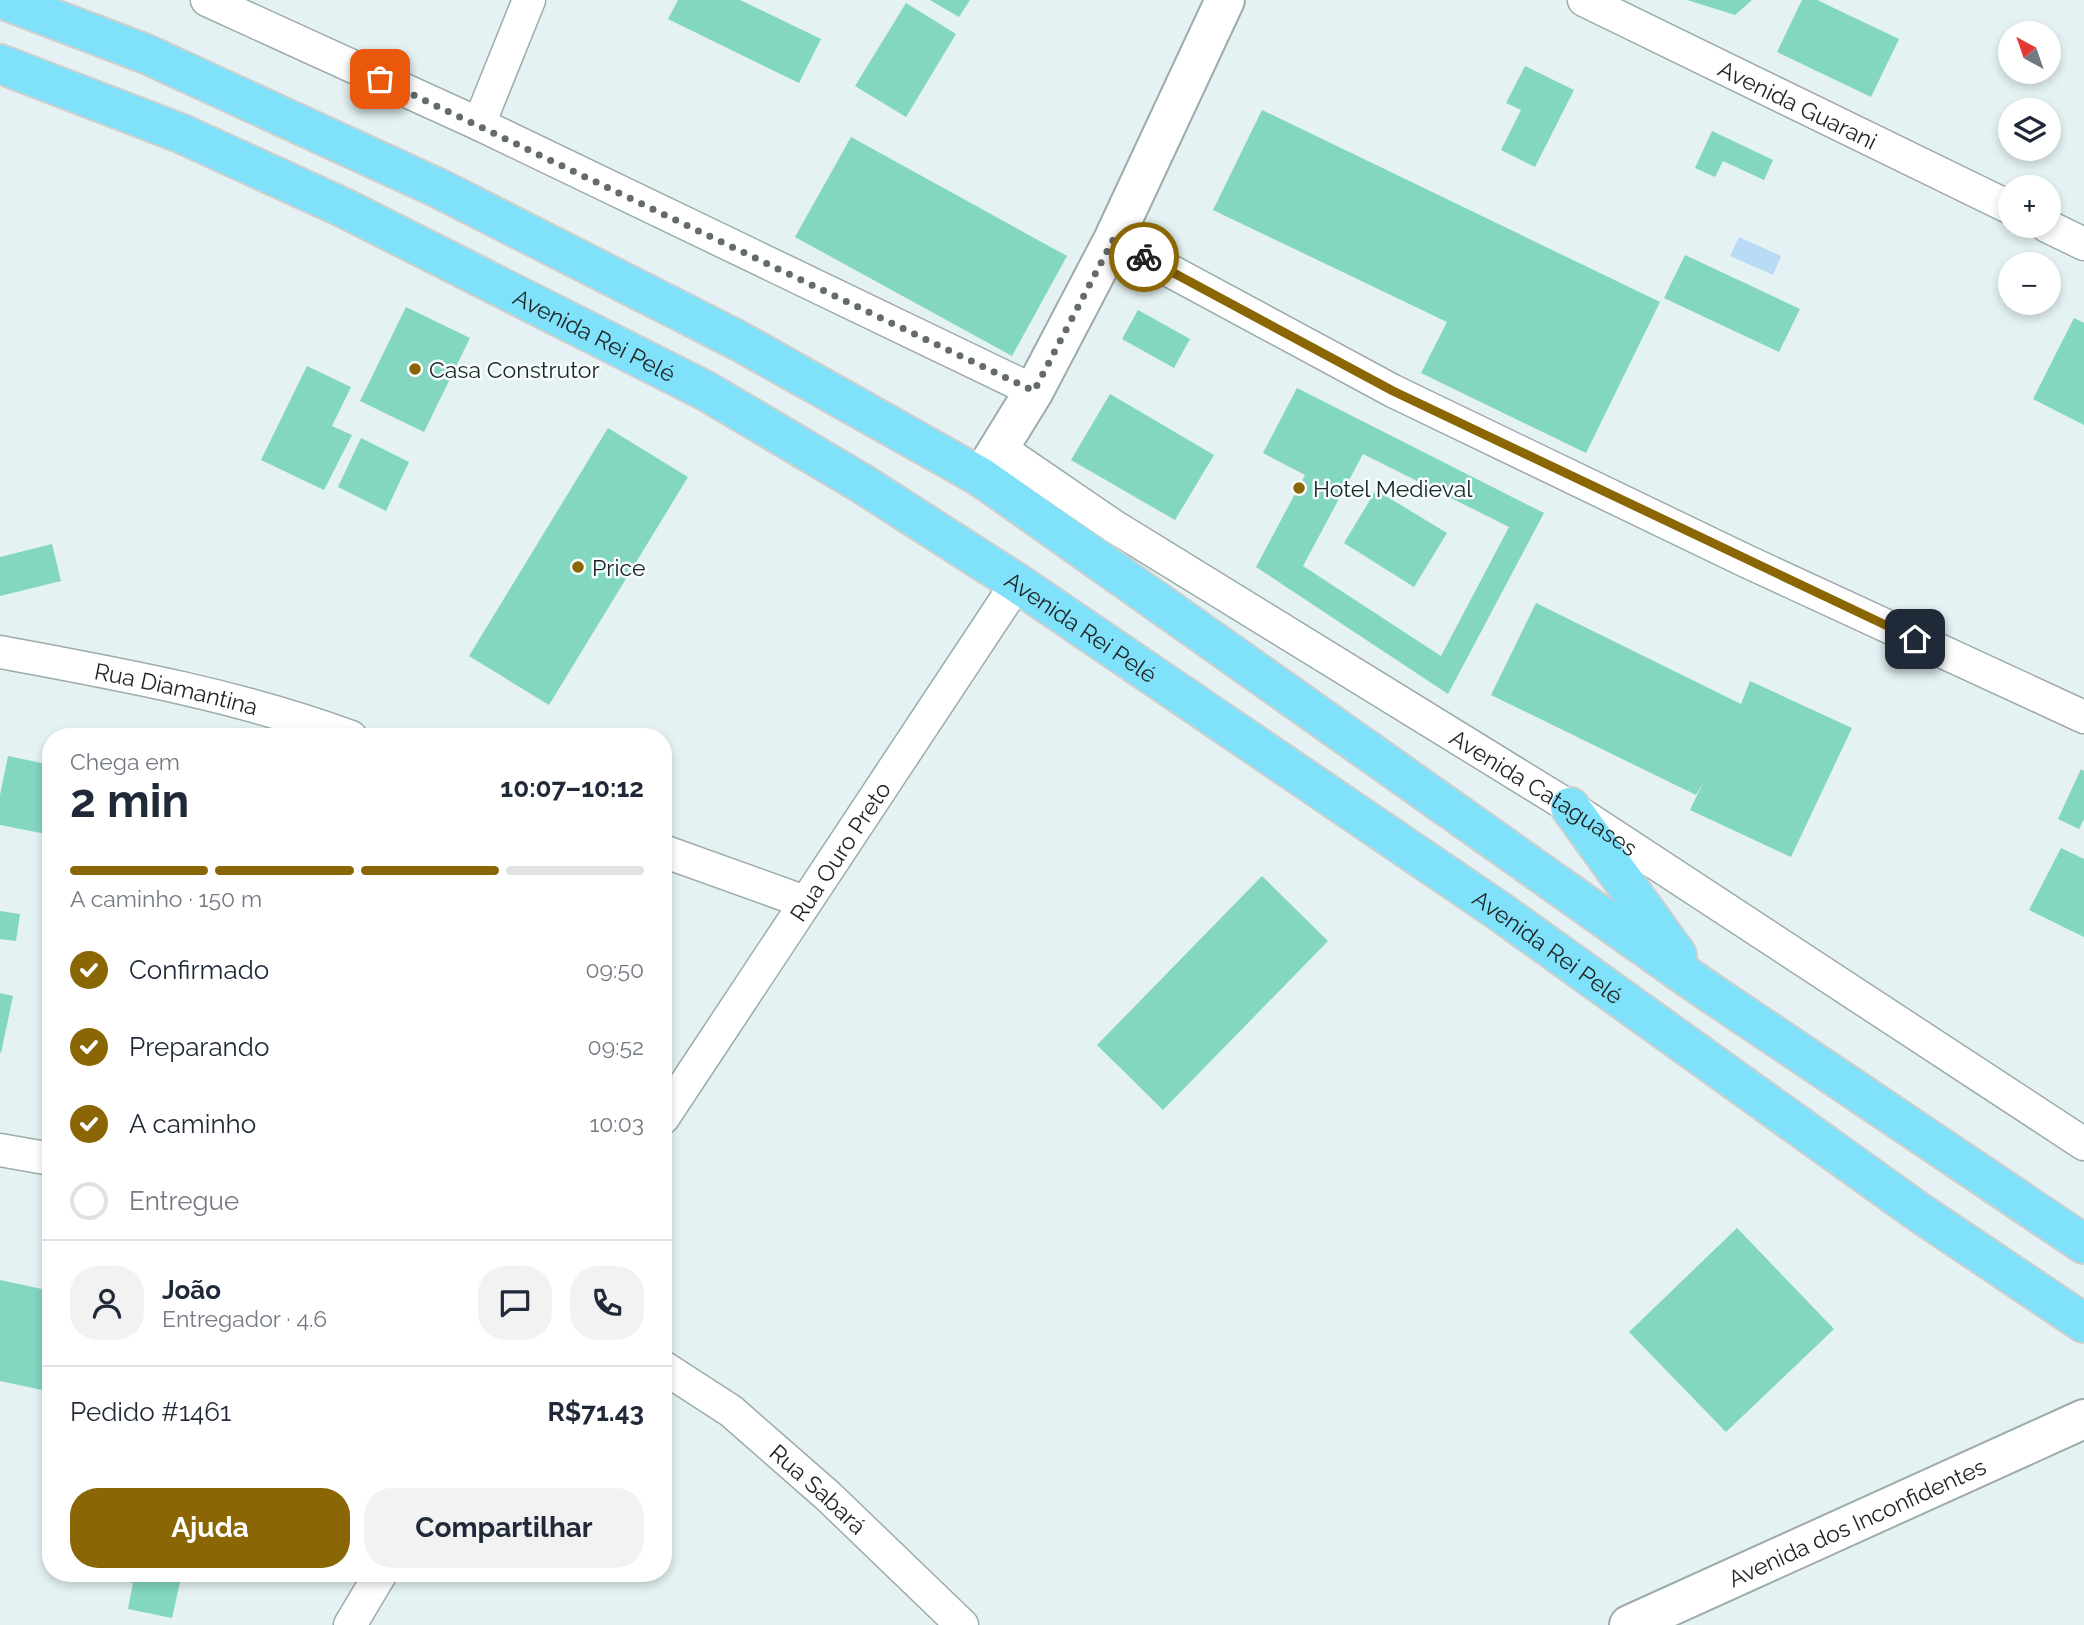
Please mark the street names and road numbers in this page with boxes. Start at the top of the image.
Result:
street label: Avenida Guarani [1714,54,1882,154]
street label: Avenida Rei Pelé [509,283,680,387]
street label: Avenida Rei Pelé [1000,566,1162,688]
street label: Rua Diamantina [92,657,261,720]
street label: Avenida Cataguases [1445,723,1643,861]
street label: Rua Ouro Preto [784,776,895,926]
street label: Avenida Rei Pelé [1468,884,1628,1009]
street label: Rua Sabará [765,1438,872,1539]
street label: Avenida dos Inconfidentes [1724,1452,1990,1592]

